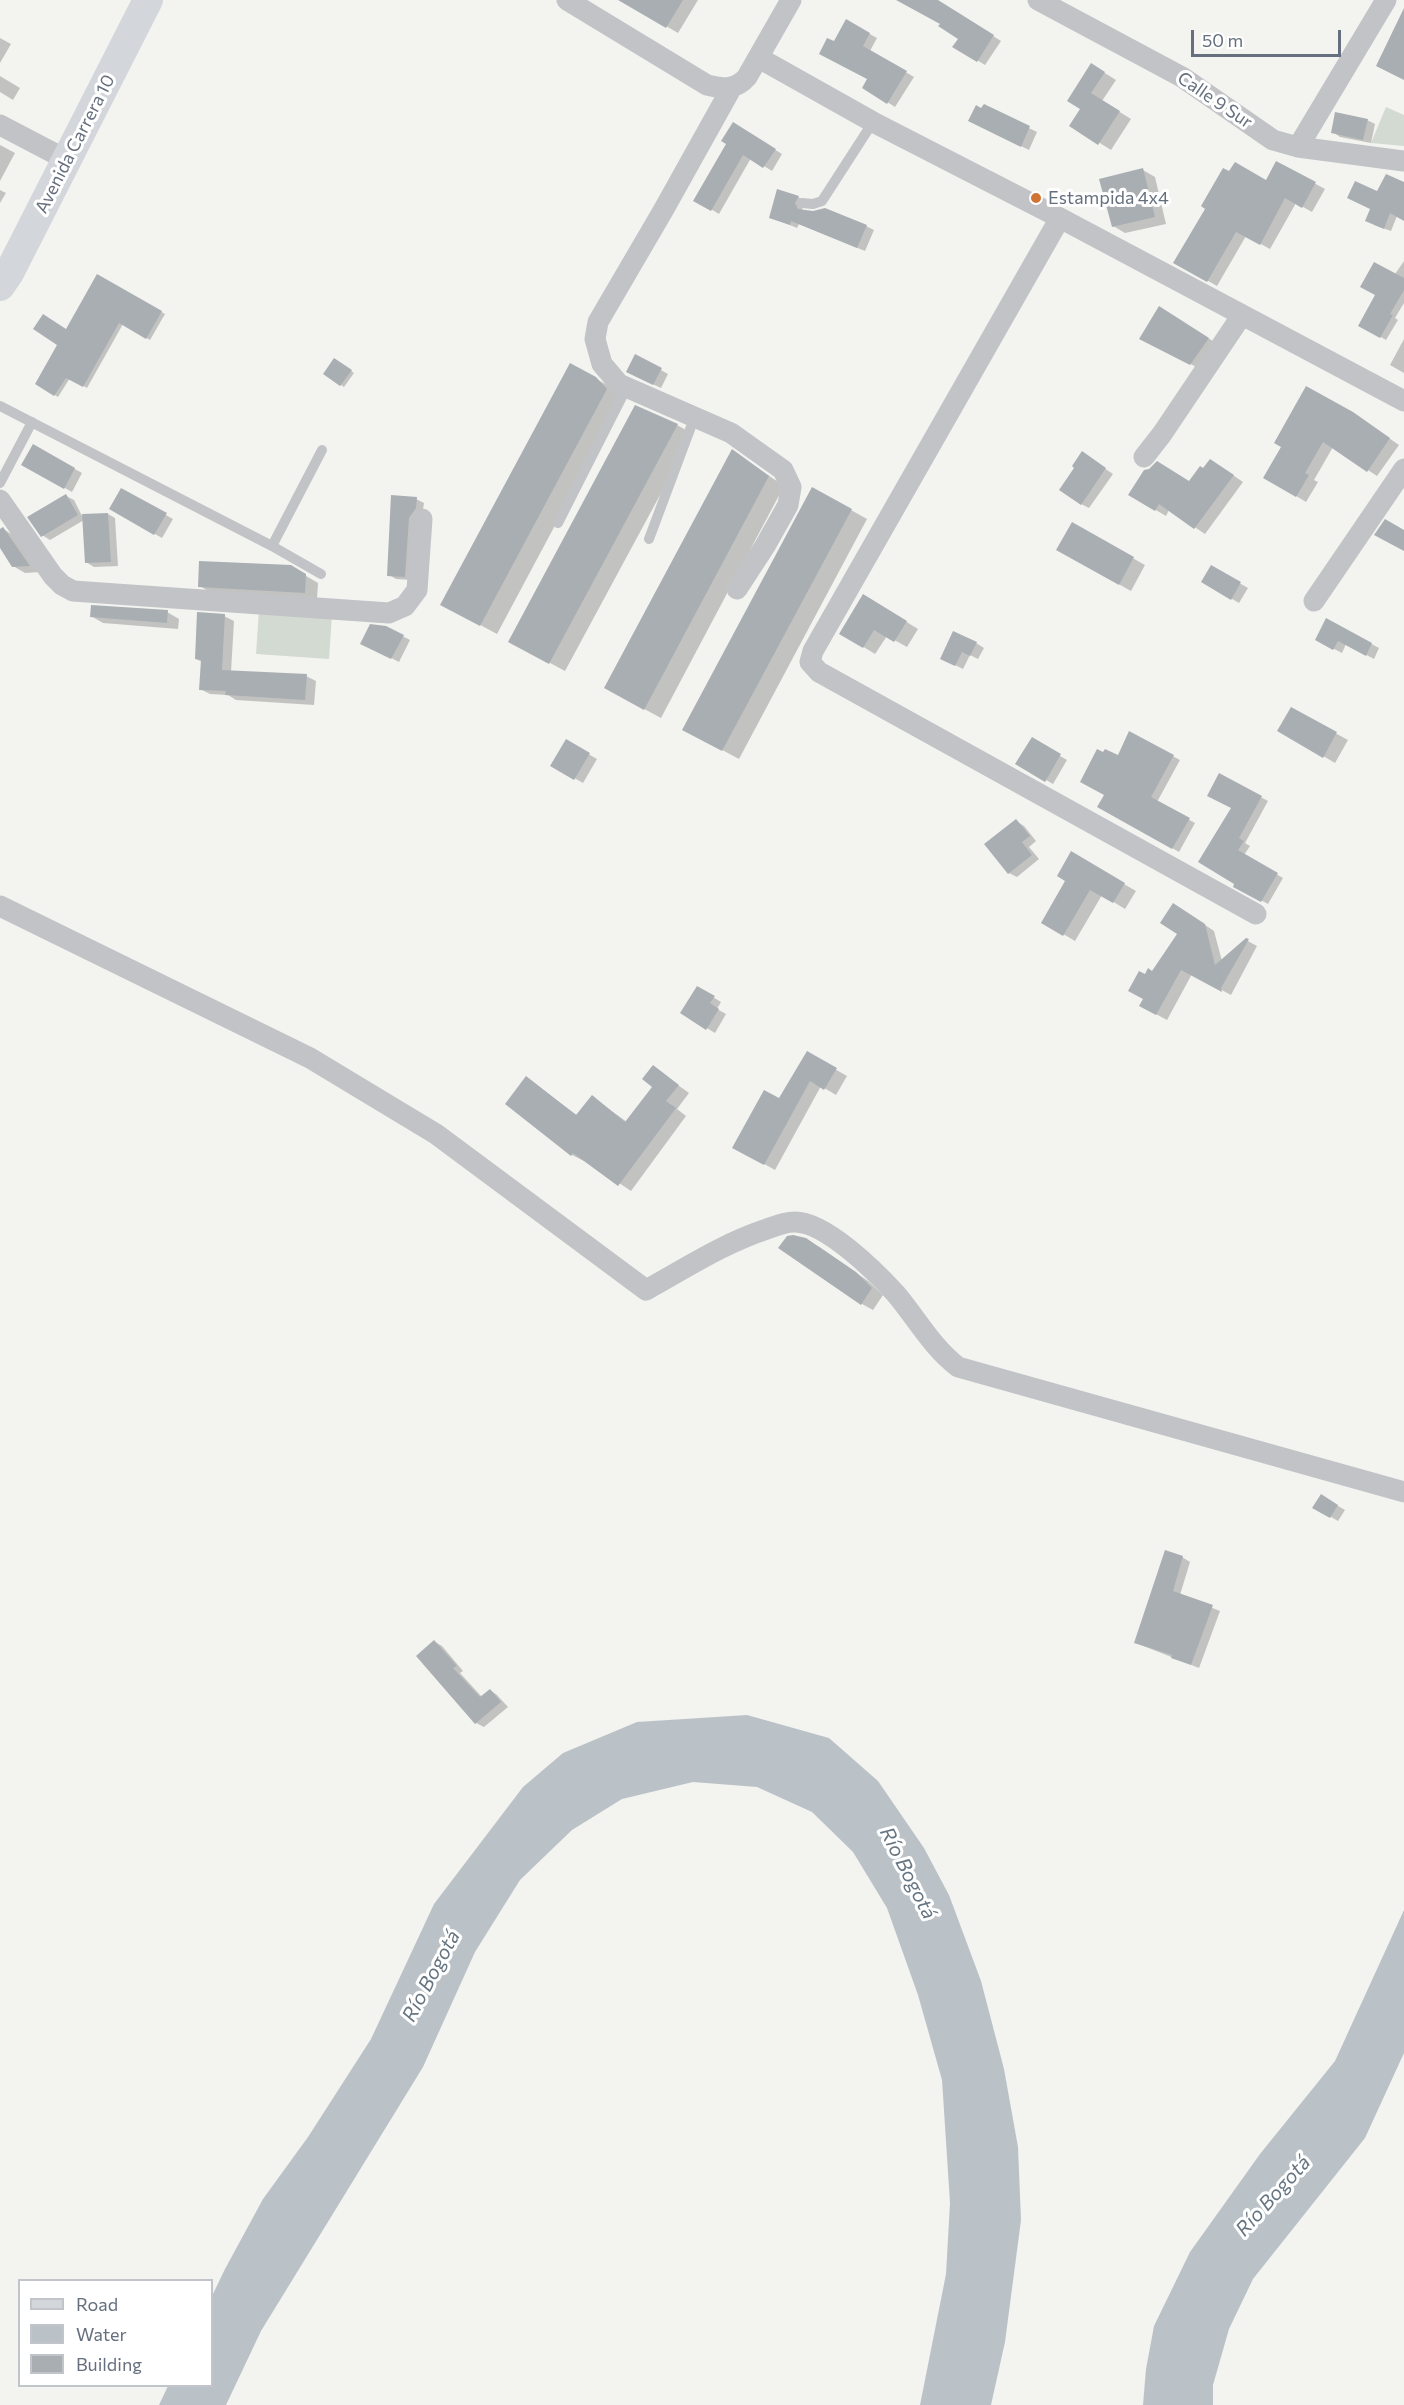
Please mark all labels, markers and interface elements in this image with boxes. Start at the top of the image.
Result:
scale bar [1194,18,1344,56]
text: 50 m [1202,29,1243,51]
street label: Calle 9 Sur [1173,67,1257,133]
street label: Avenida Carrera 10 [31,71,119,217]
place label: Estampida 4x4 [1048,187,1169,209]
marker: Estampida 4x4 [1029,191,1043,205]
water label: Río Bogotá [875,1823,941,1923]
water label: Río Bogotá [397,1926,465,2026]
water label: Río Bogotá [1231,2151,1315,2241]
legend [18,2279,213,2387]
text: Road [76,2293,118,2315]
text: Water [76,2323,127,2345]
text: Building [76,2353,142,2375]

